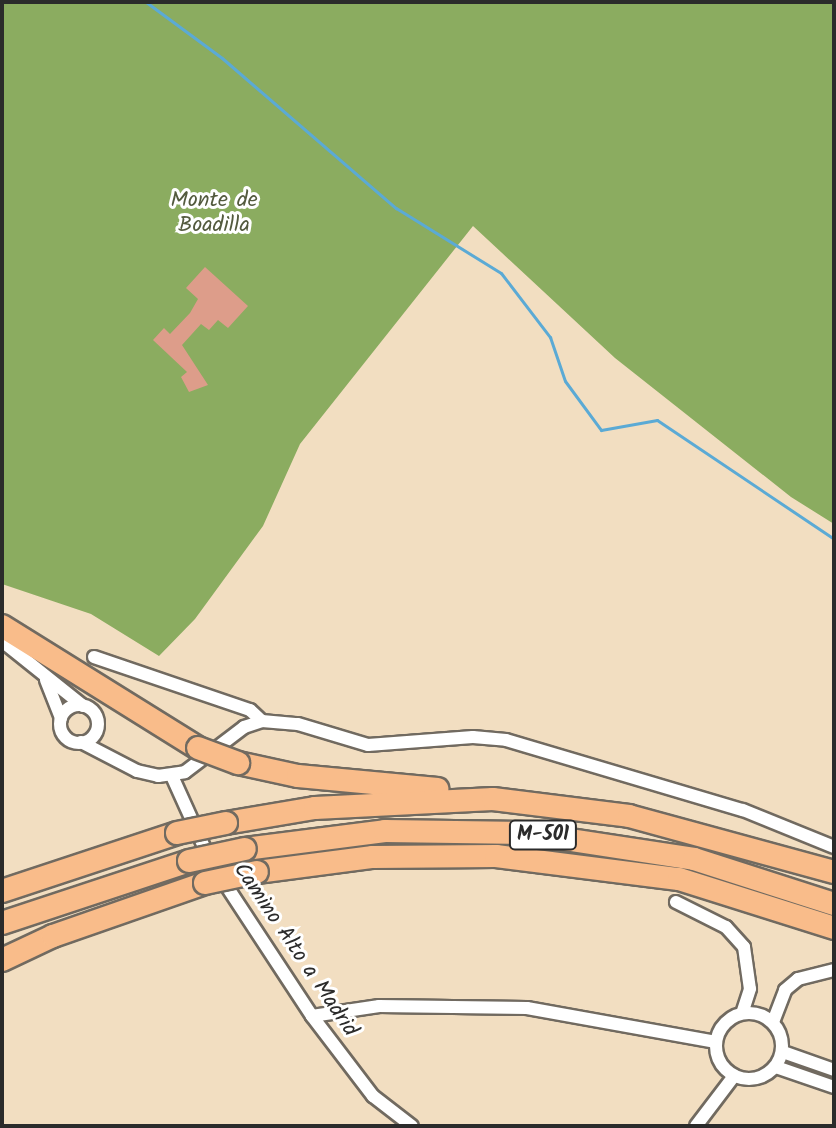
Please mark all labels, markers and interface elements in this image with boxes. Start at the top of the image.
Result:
park label: Monte de Boadilla [170,187,258,238]
road number: M-501 [507,819,579,851]
street label: Camino Alto a Madrid [227,858,363,1042]

